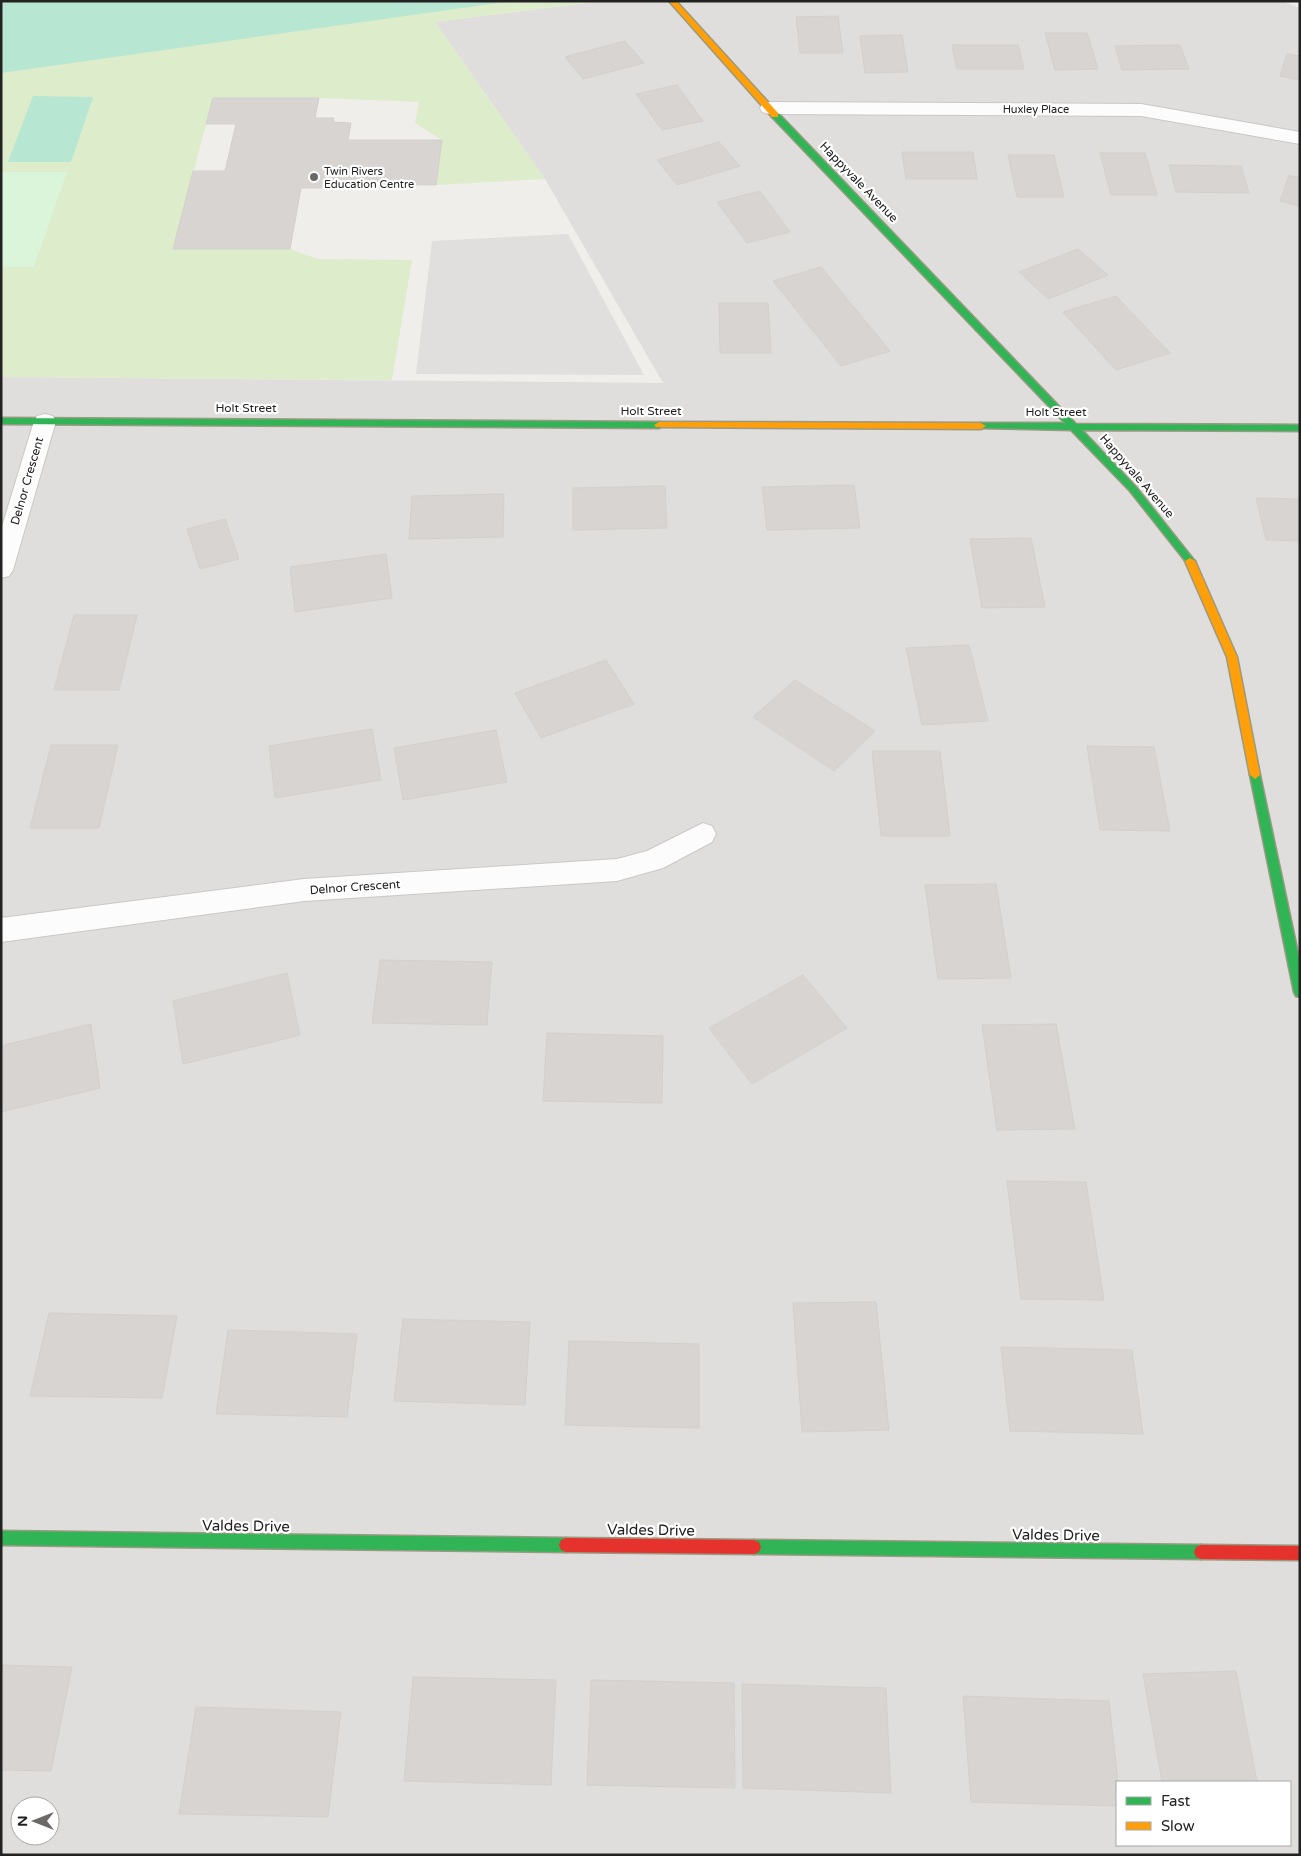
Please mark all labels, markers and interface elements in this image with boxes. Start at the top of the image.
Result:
street label: Huxley Place [1003,103,1069,116]
street label: Happyvale Avenue [817,139,901,225]
place label: Twin Rivers Education Centre [324,165,414,191]
marker: Twin Rivers Education Centre [308,171,320,183]
street label: Holt Street [215,401,277,415]
street label: Holt Street [620,404,682,418]
street label: Holt Street [1025,405,1087,419]
street label: Happyvale Avenue [1097,431,1177,521]
street label: Delnor Crescent [8,435,46,527]
street label: Delnor Crescent [309,877,401,897]
street label: Valdes Drive [202,1516,290,1536]
street label: Valdes Drive [607,1520,695,1540]
street label: Valdes Drive [1012,1525,1100,1545]
legend [1116,1781,1291,1846]
text: Fast [1161,1792,1191,1810]
north arrow [10,1796,60,1846]
text: N [14,1815,31,1827]
text: Slow [1161,1817,1195,1835]

